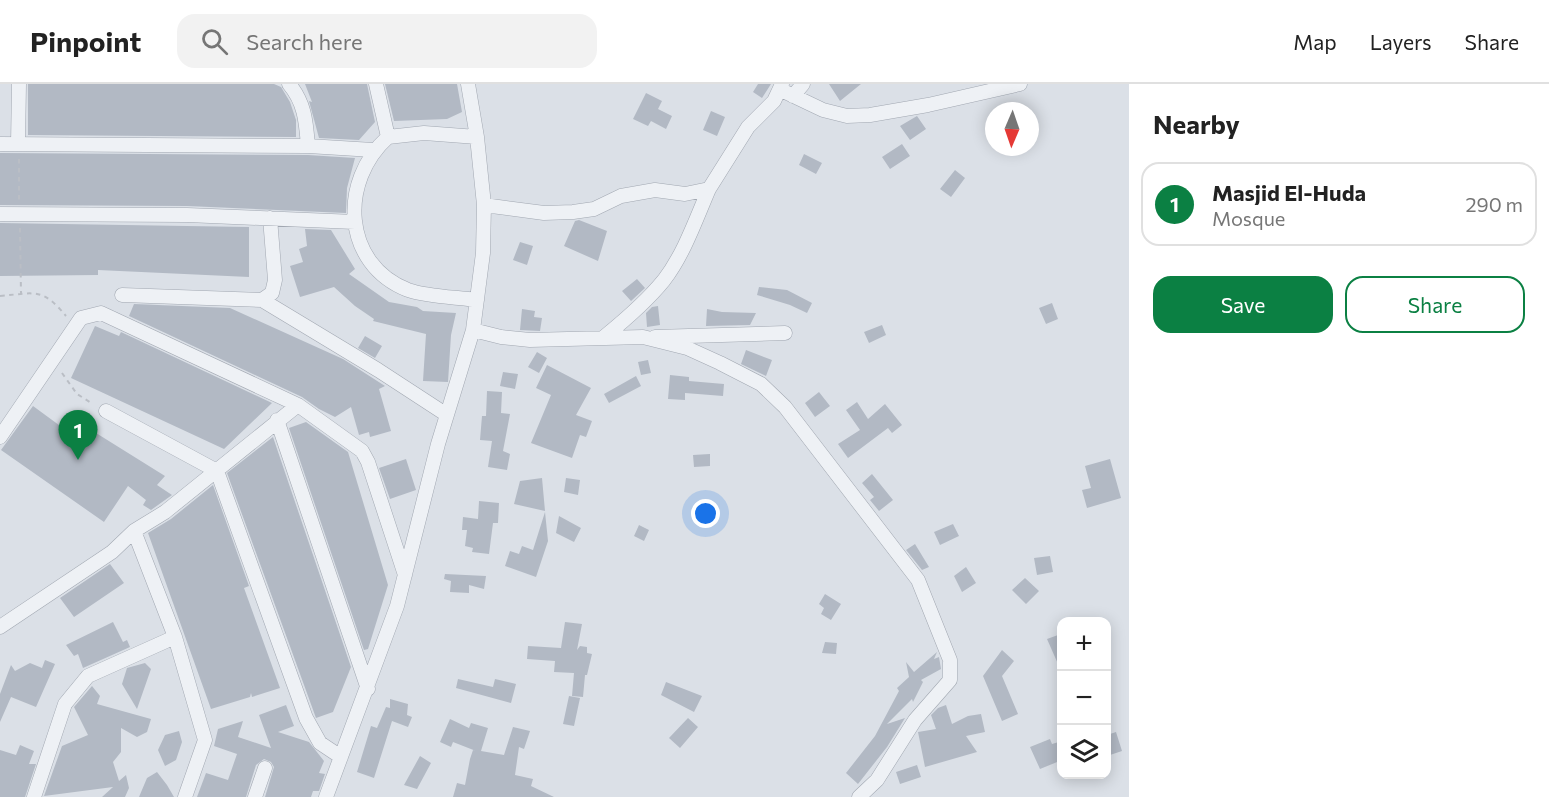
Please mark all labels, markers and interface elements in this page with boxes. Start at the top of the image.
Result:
search box [177,14,597,68]
text: Pinpoint [30,24,141,58]
icon: search [198,25,231,58]
text: Search here [246,28,363,55]
text: Map [1293,29,1337,54]
text: Layers [1370,29,1432,54]
text: Share [1465,29,1519,54]
north arrow [985,102,1039,156]
text: Nearby [1153,108,1240,139]
text: Masjid El-Huda [1212,179,1366,206]
text: 1 [1170,192,1179,216]
text: 290 m [1465,192,1523,216]
text: Mosque [1212,206,1285,230]
button: Save [1153,276,1333,333]
button: Share [1345,276,1525,333]
pin: 1 [58,410,98,460]
your location [691,499,720,528]
map controls [1057,617,1111,779]
button: + [1057,617,1111,671]
button: − [1057,671,1111,725]
button: layers [1057,725,1111,779]

